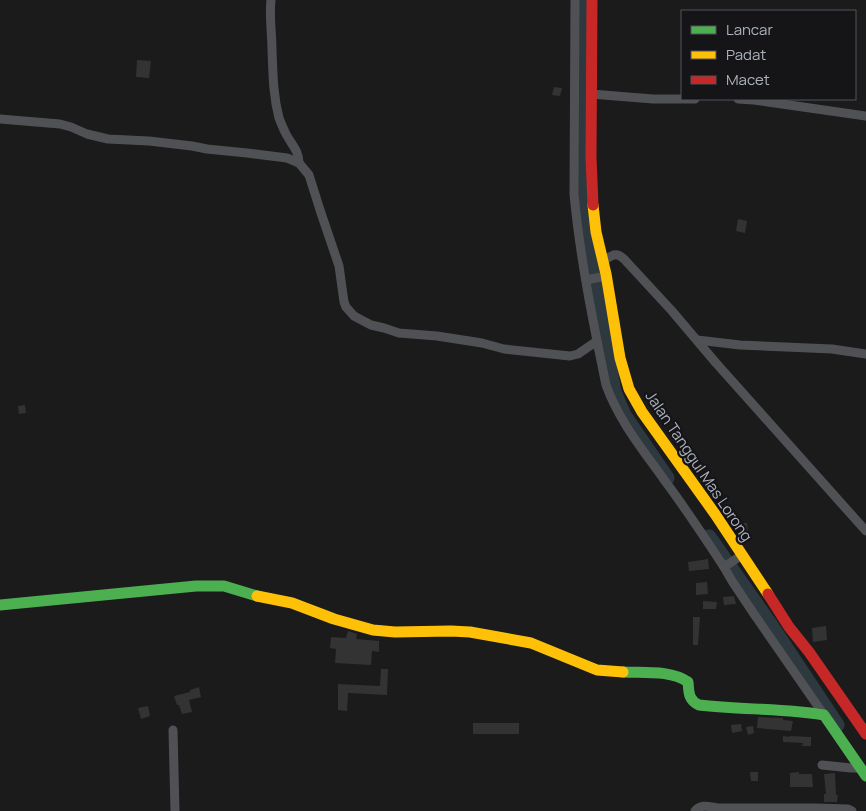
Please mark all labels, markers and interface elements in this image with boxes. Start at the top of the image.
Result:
legend [681,10,856,100]
text: Lancar [726,19,773,40]
text: Padat [726,44,766,65]
text: Macet [726,69,770,90]
street label: Jalan Tanggul Mas Lorong [641,387,757,545]

